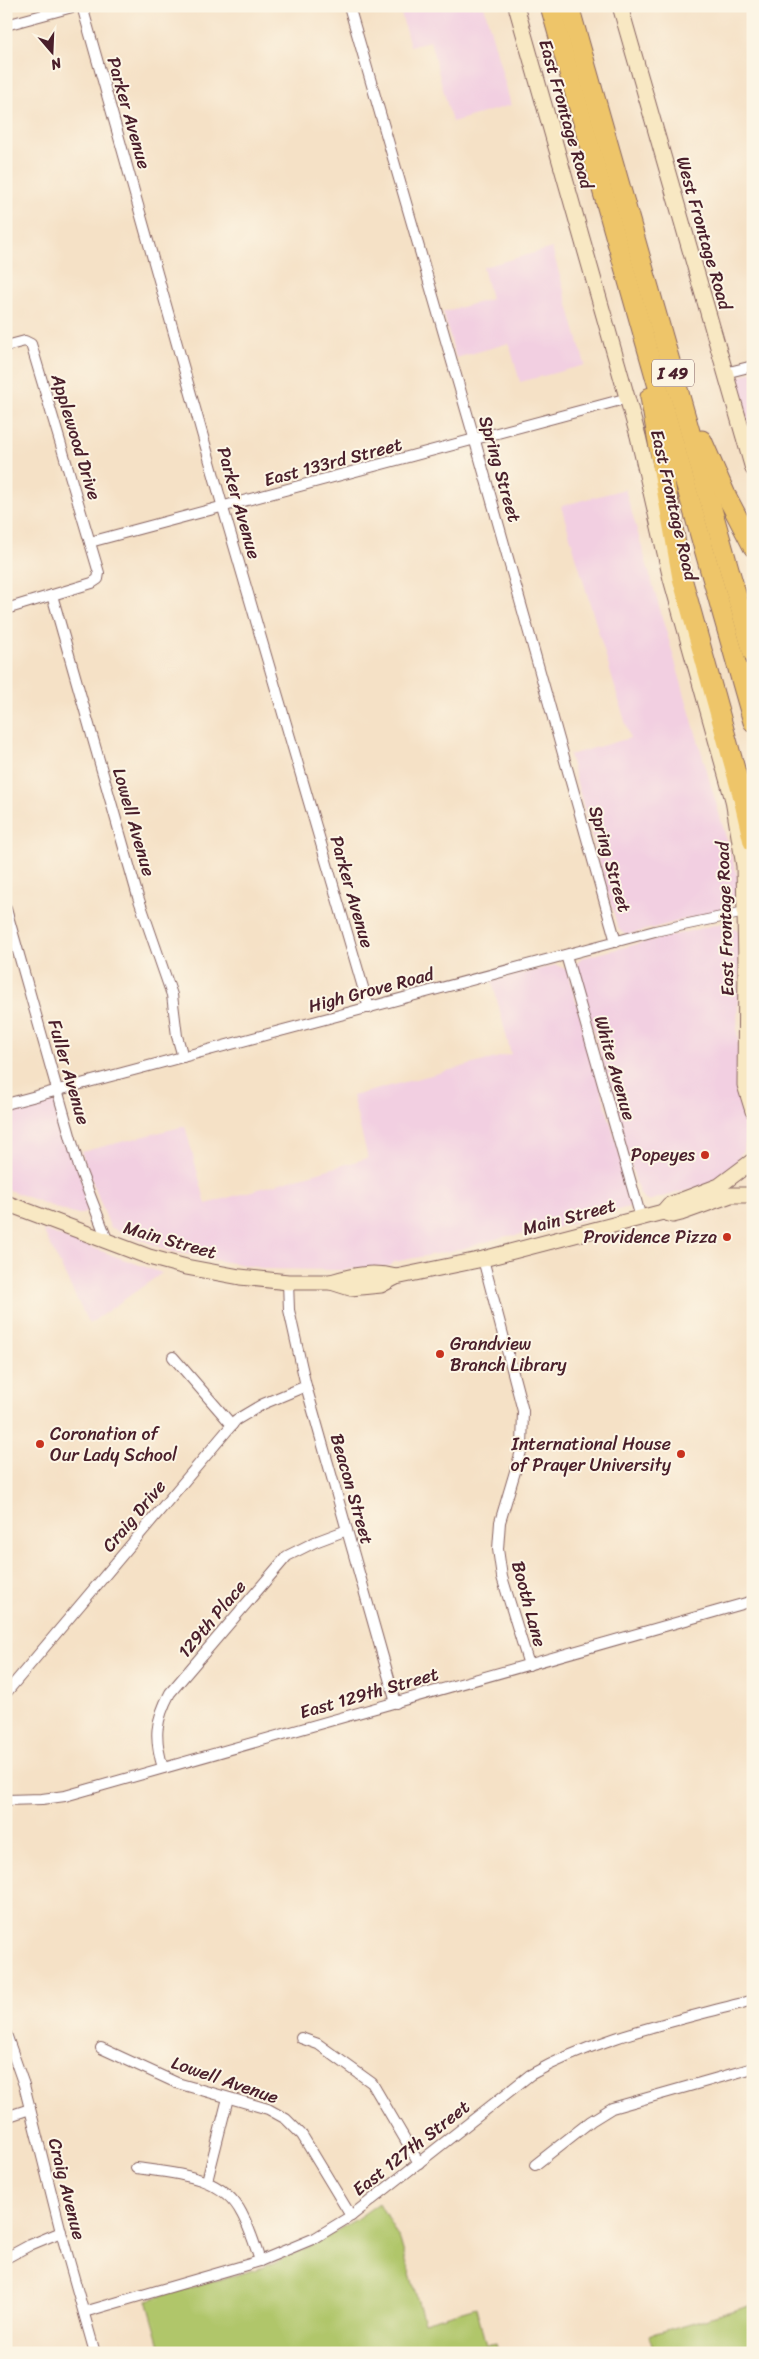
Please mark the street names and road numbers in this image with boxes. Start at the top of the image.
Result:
street label: East Frontage Road [529,35,603,194]
street label: Parker Avenue [98,53,160,173]
street label: West Frontage Road [667,152,742,315]
road number: I 49 [652,359,694,386]
street label: Applewood Drive [41,369,110,504]
street label: Spring Street [470,412,531,526]
street label: East Frontage Road [641,426,707,585]
street label: East 133rd Street [260,428,406,496]
street label: Parker Avenue [208,443,270,563]
street label: Lowell Avenue [103,764,165,880]
street label: Spring Street [580,802,641,916]
street label: Parker Avenue [321,832,383,952]
street label: East Frontage Road [706,840,744,997]
street label: High Grove Road [305,957,439,1022]
street label: White Avenue [585,1012,645,1124]
street label: Fuller Avenue [39,1015,99,1129]
street label: Main Street [519,1189,619,1245]
street label: Main Street [120,1211,220,1269]
street label: Beacon Street [321,1430,383,1548]
street label: Craig Drive [94,1472,174,1560]
street label: Booth Lane [502,1557,556,1651]
street label: 129th Place [169,1573,255,1665]
street label: East 129th Street [296,1658,442,1728]
street label: Lowell Avenue [167,2047,283,2113]
street label: East 127th Street [345,2091,477,2204]
street label: Craig Avenue [39,2135,95,2243]

